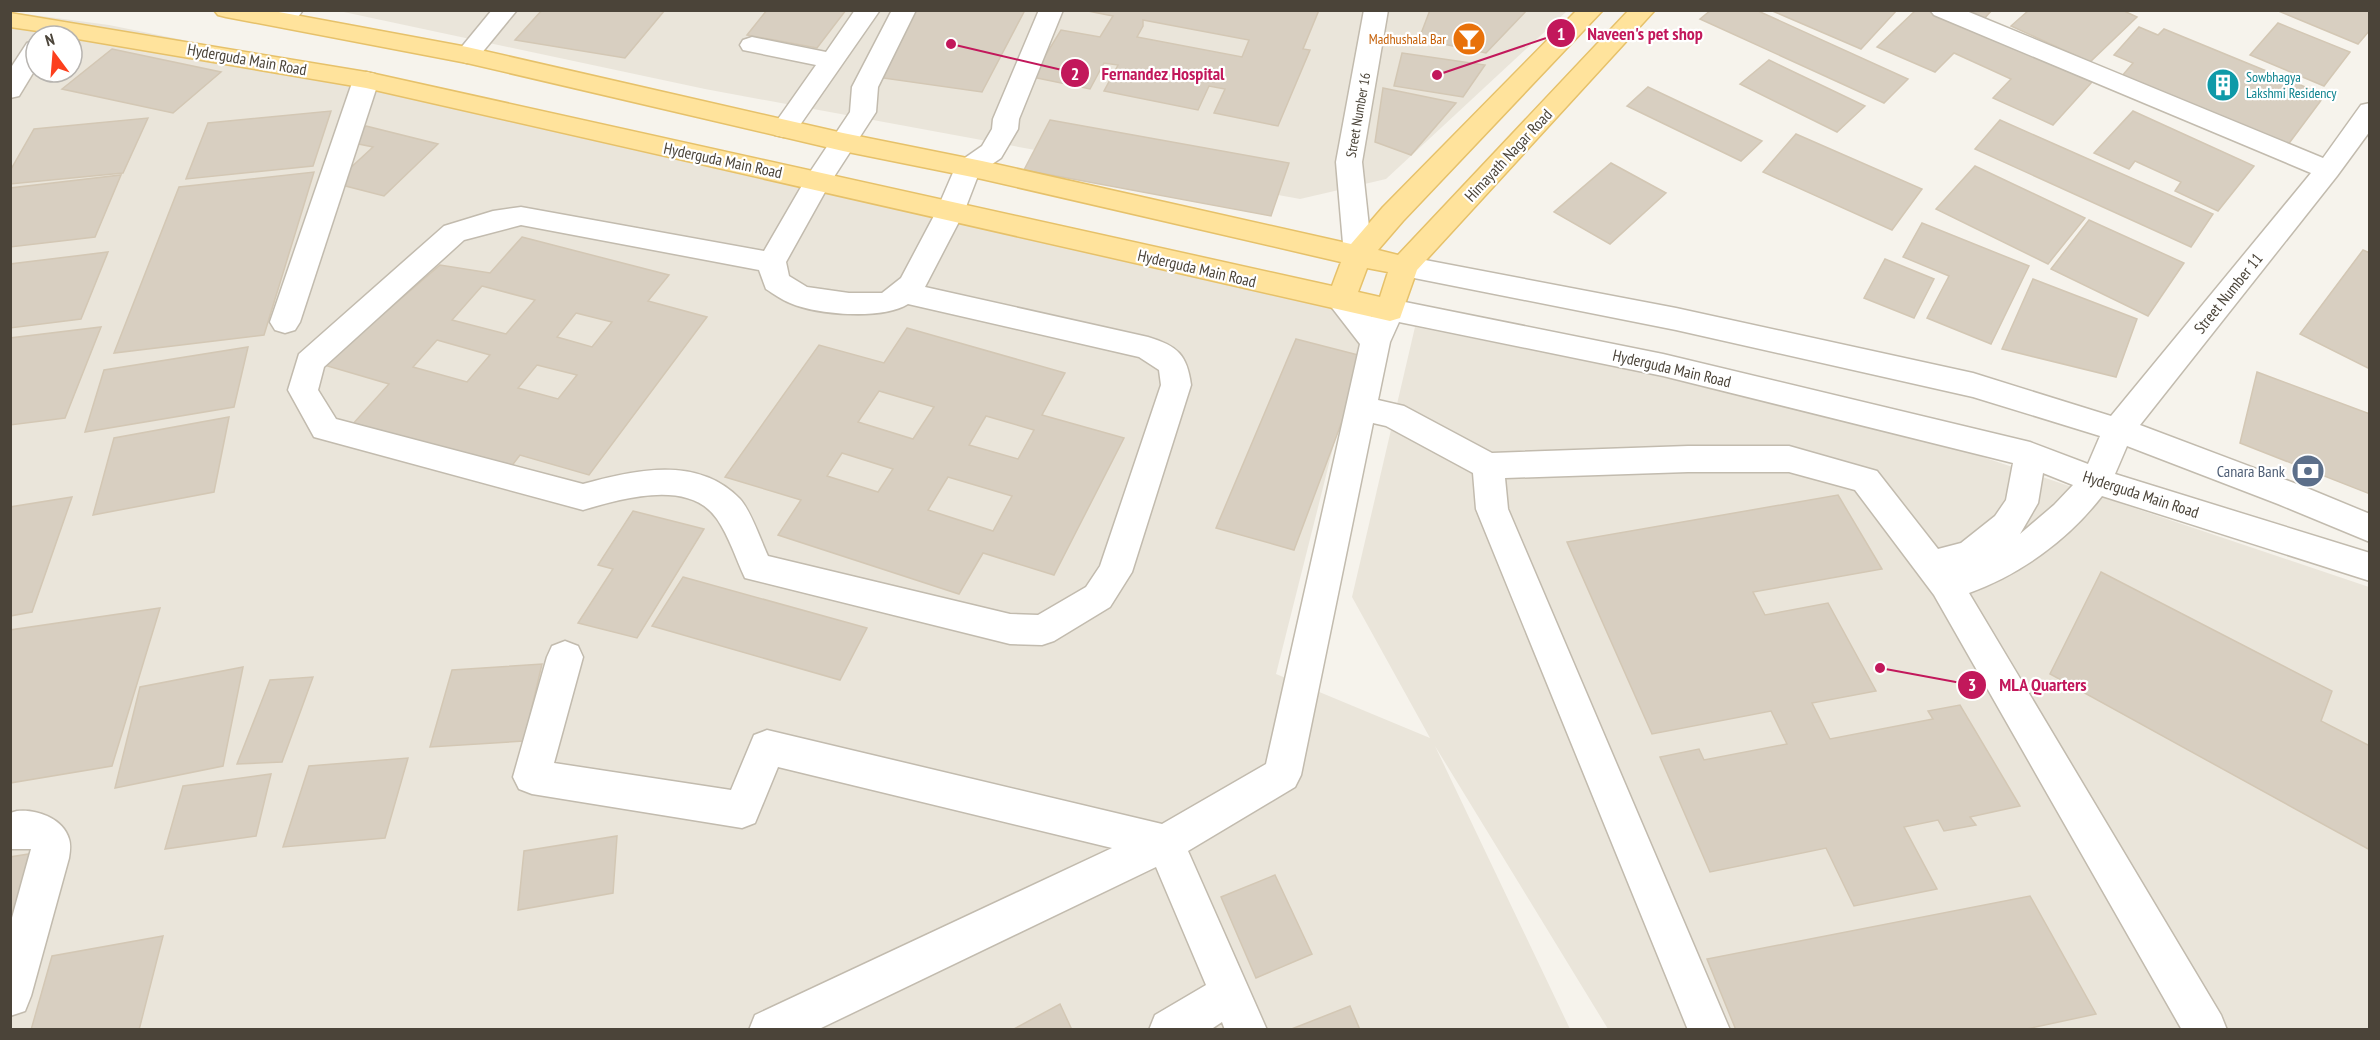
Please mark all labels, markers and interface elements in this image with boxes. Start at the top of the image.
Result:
callout: Naveen's pet shop [1546,15,1715,51]
bar icon: Madhushala Bar [1451,21,1487,57]
text: 1 [1557,22,1565,45]
text: Naveen's pet shop [1587,22,1703,45]
north arrow [24,24,84,84]
text: N [43,29,57,50]
place label: Madhushala Bar [1369,30,1446,48]
street label: Hyderguda Main Road [186,39,308,79]
callout: Fernandez Hospital [1060,55,1237,91]
text: 2 [1071,62,1079,85]
text: Fernandez Hospital [1102,62,1225,85]
building icon: Sowbhagya Lakshmi Residency [2205,67,2241,103]
place label: Sowbhagya Lakshmi Residency [2246,68,2337,102]
street label: Street Number 16 [1342,71,1374,159]
street label: Himayath Nagar Road [1460,104,1556,206]
street label: Hyderguda Main Road [662,138,784,182]
street label: Hyderguda Main Road [1136,245,1258,291]
street label: Street Number 11 [2189,249,2267,337]
street label: Hyderguda Main Road [1611,345,1733,391]
bank icon: Canara Bank [2290,453,2326,489]
place label: Canara Bank [2217,461,2286,481]
street label: Hyderguda Main Road [2080,466,2202,522]
callout: MLA Quarters [1957,667,2099,703]
text: 3 [1968,673,1976,696]
text: MLA Quarters [1999,673,2087,696]

